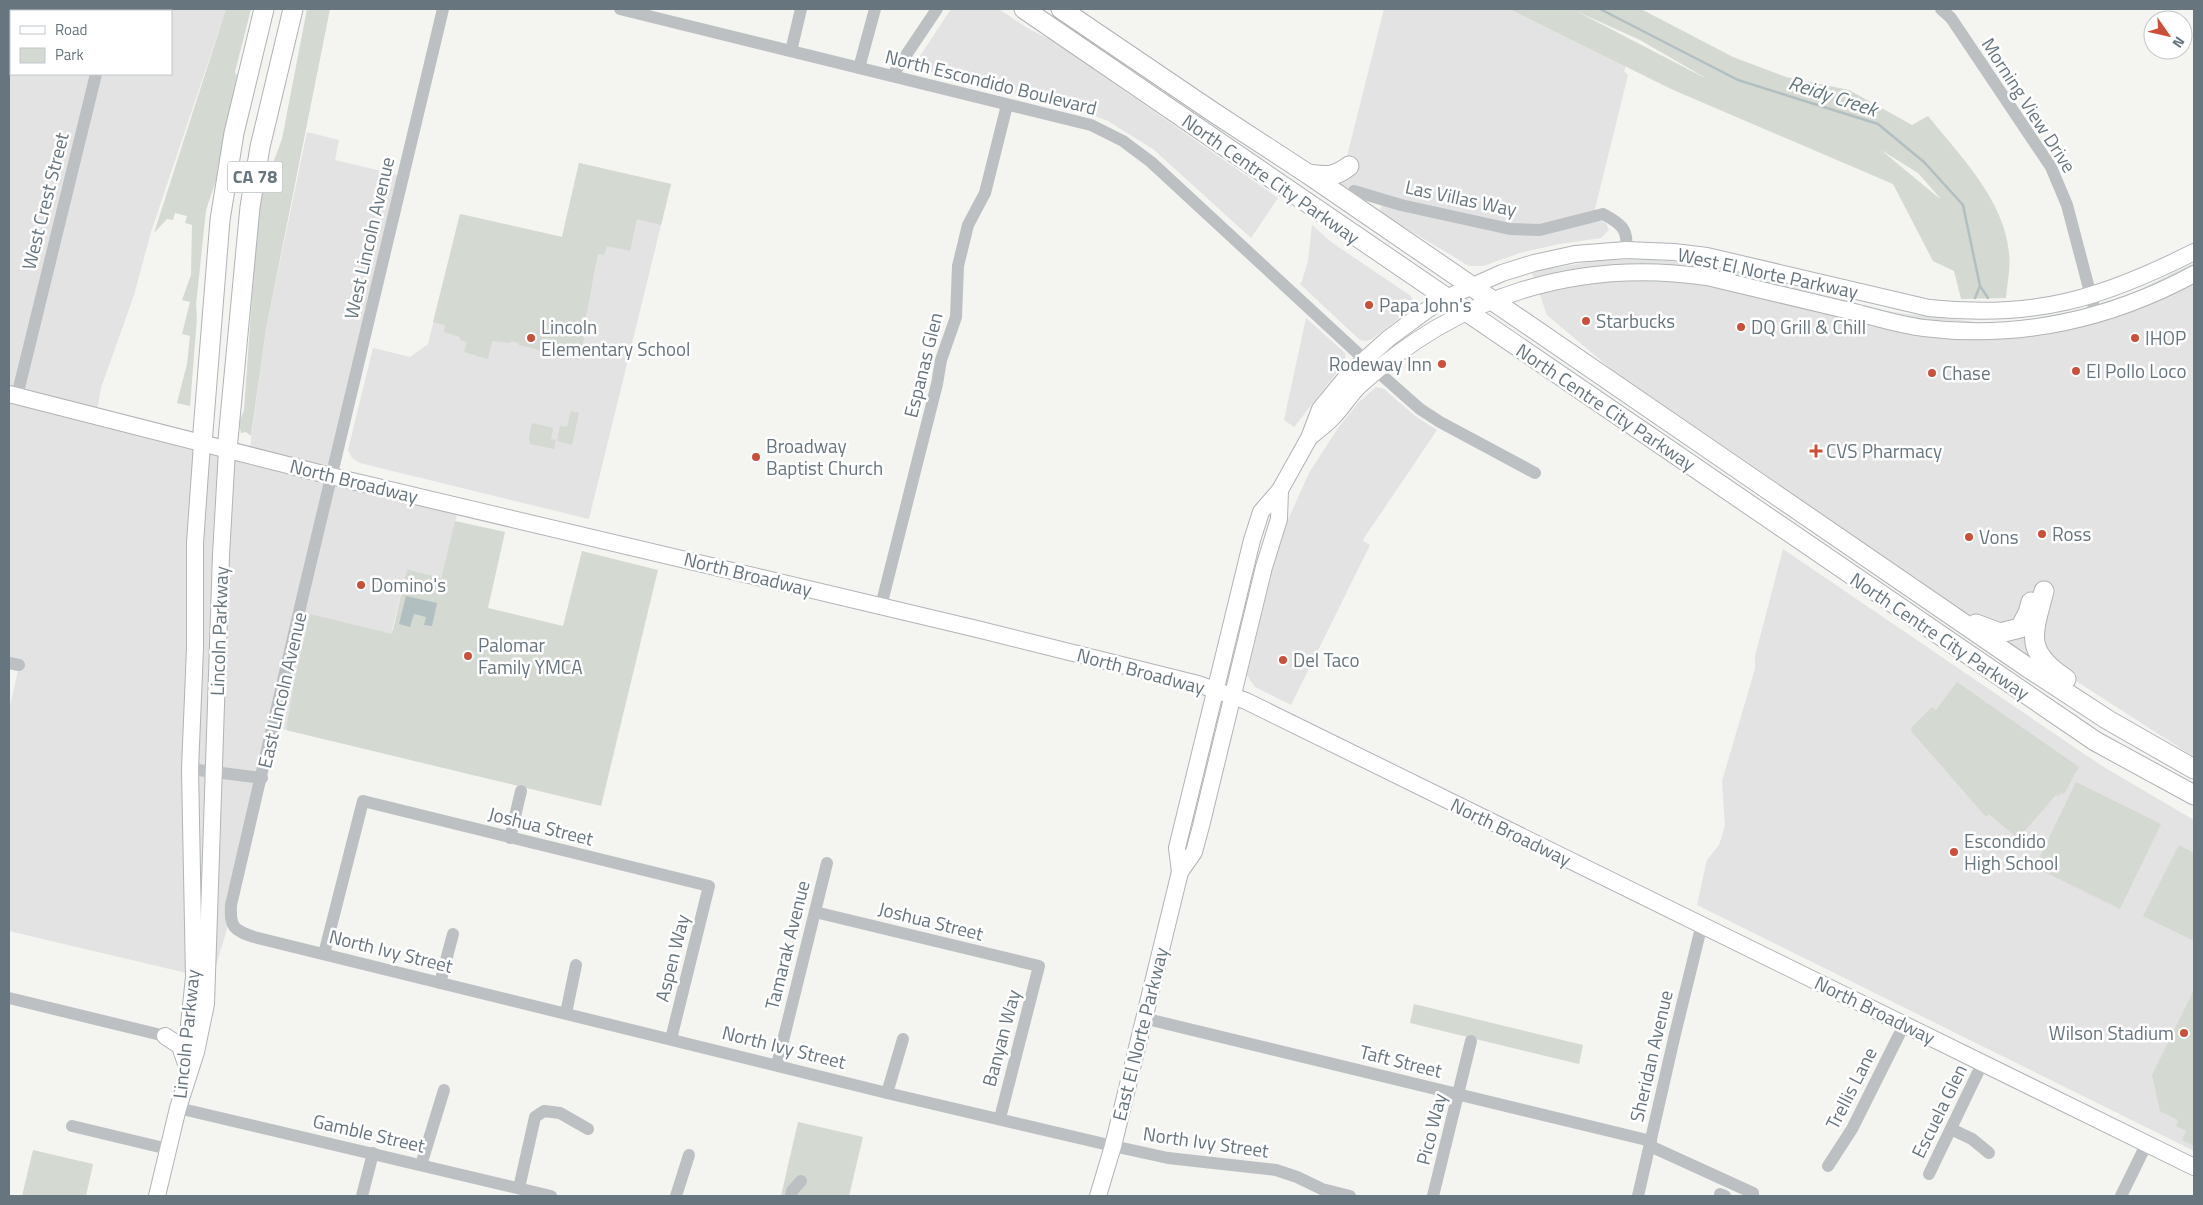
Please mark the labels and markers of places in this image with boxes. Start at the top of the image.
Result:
place label: Papa John's [1379,290,1472,319]
marker: Papa John's [1363,299,1375,311]
place label: Starbucks [1596,306,1675,335]
place label: Lincoln Elementary School [541,312,690,363]
place label: DQ Grill & Chill [1751,312,1866,341]
marker: Starbucks [1580,315,1592,327]
marker: DQ Grill & Chill [1735,321,1747,333]
place label: IHOP [2145,323,2186,352]
marker: Lincoln Elementary School [525,332,537,344]
marker: IHOP [2129,332,2141,344]
place label: Rodeway Inn [1329,349,1432,378]
place label: El Pollo Loco [2086,356,2187,385]
marker: Rodeway Inn [1436,358,1448,370]
place label: Chase [1942,358,1991,387]
marker: El Pollo Loco [2070,365,2082,377]
marker: Chase [1926,367,1938,379]
place label: Broadway Baptist Church [766,431,883,482]
place label: CVS Pharmacy [1826,436,1942,465]
marker: CVS Pharmacy [1810,445,1822,457]
marker: Broadway Baptist Church [750,451,762,463]
place label: Ross [2052,519,2091,548]
place label: Vons [1979,522,2019,551]
marker: Ross [2036,528,2048,540]
marker: Vons [1963,531,1975,543]
place label: Domino's [371,570,446,599]
marker: Domino's [355,579,367,591]
place label: Palomar Family YMCA [478,630,583,681]
place label: Del Taco [1293,645,1359,674]
marker: Palomar Family YMCA [462,650,474,662]
marker: Del Taco [1277,654,1289,666]
place label: Escondido High School [1964,826,2058,877]
marker: Escondido High School [1948,846,1960,858]
place label: Wilson Stadium [2049,1018,2174,1047]
marker: Wilson Stadium [2178,1027,2190,1039]

